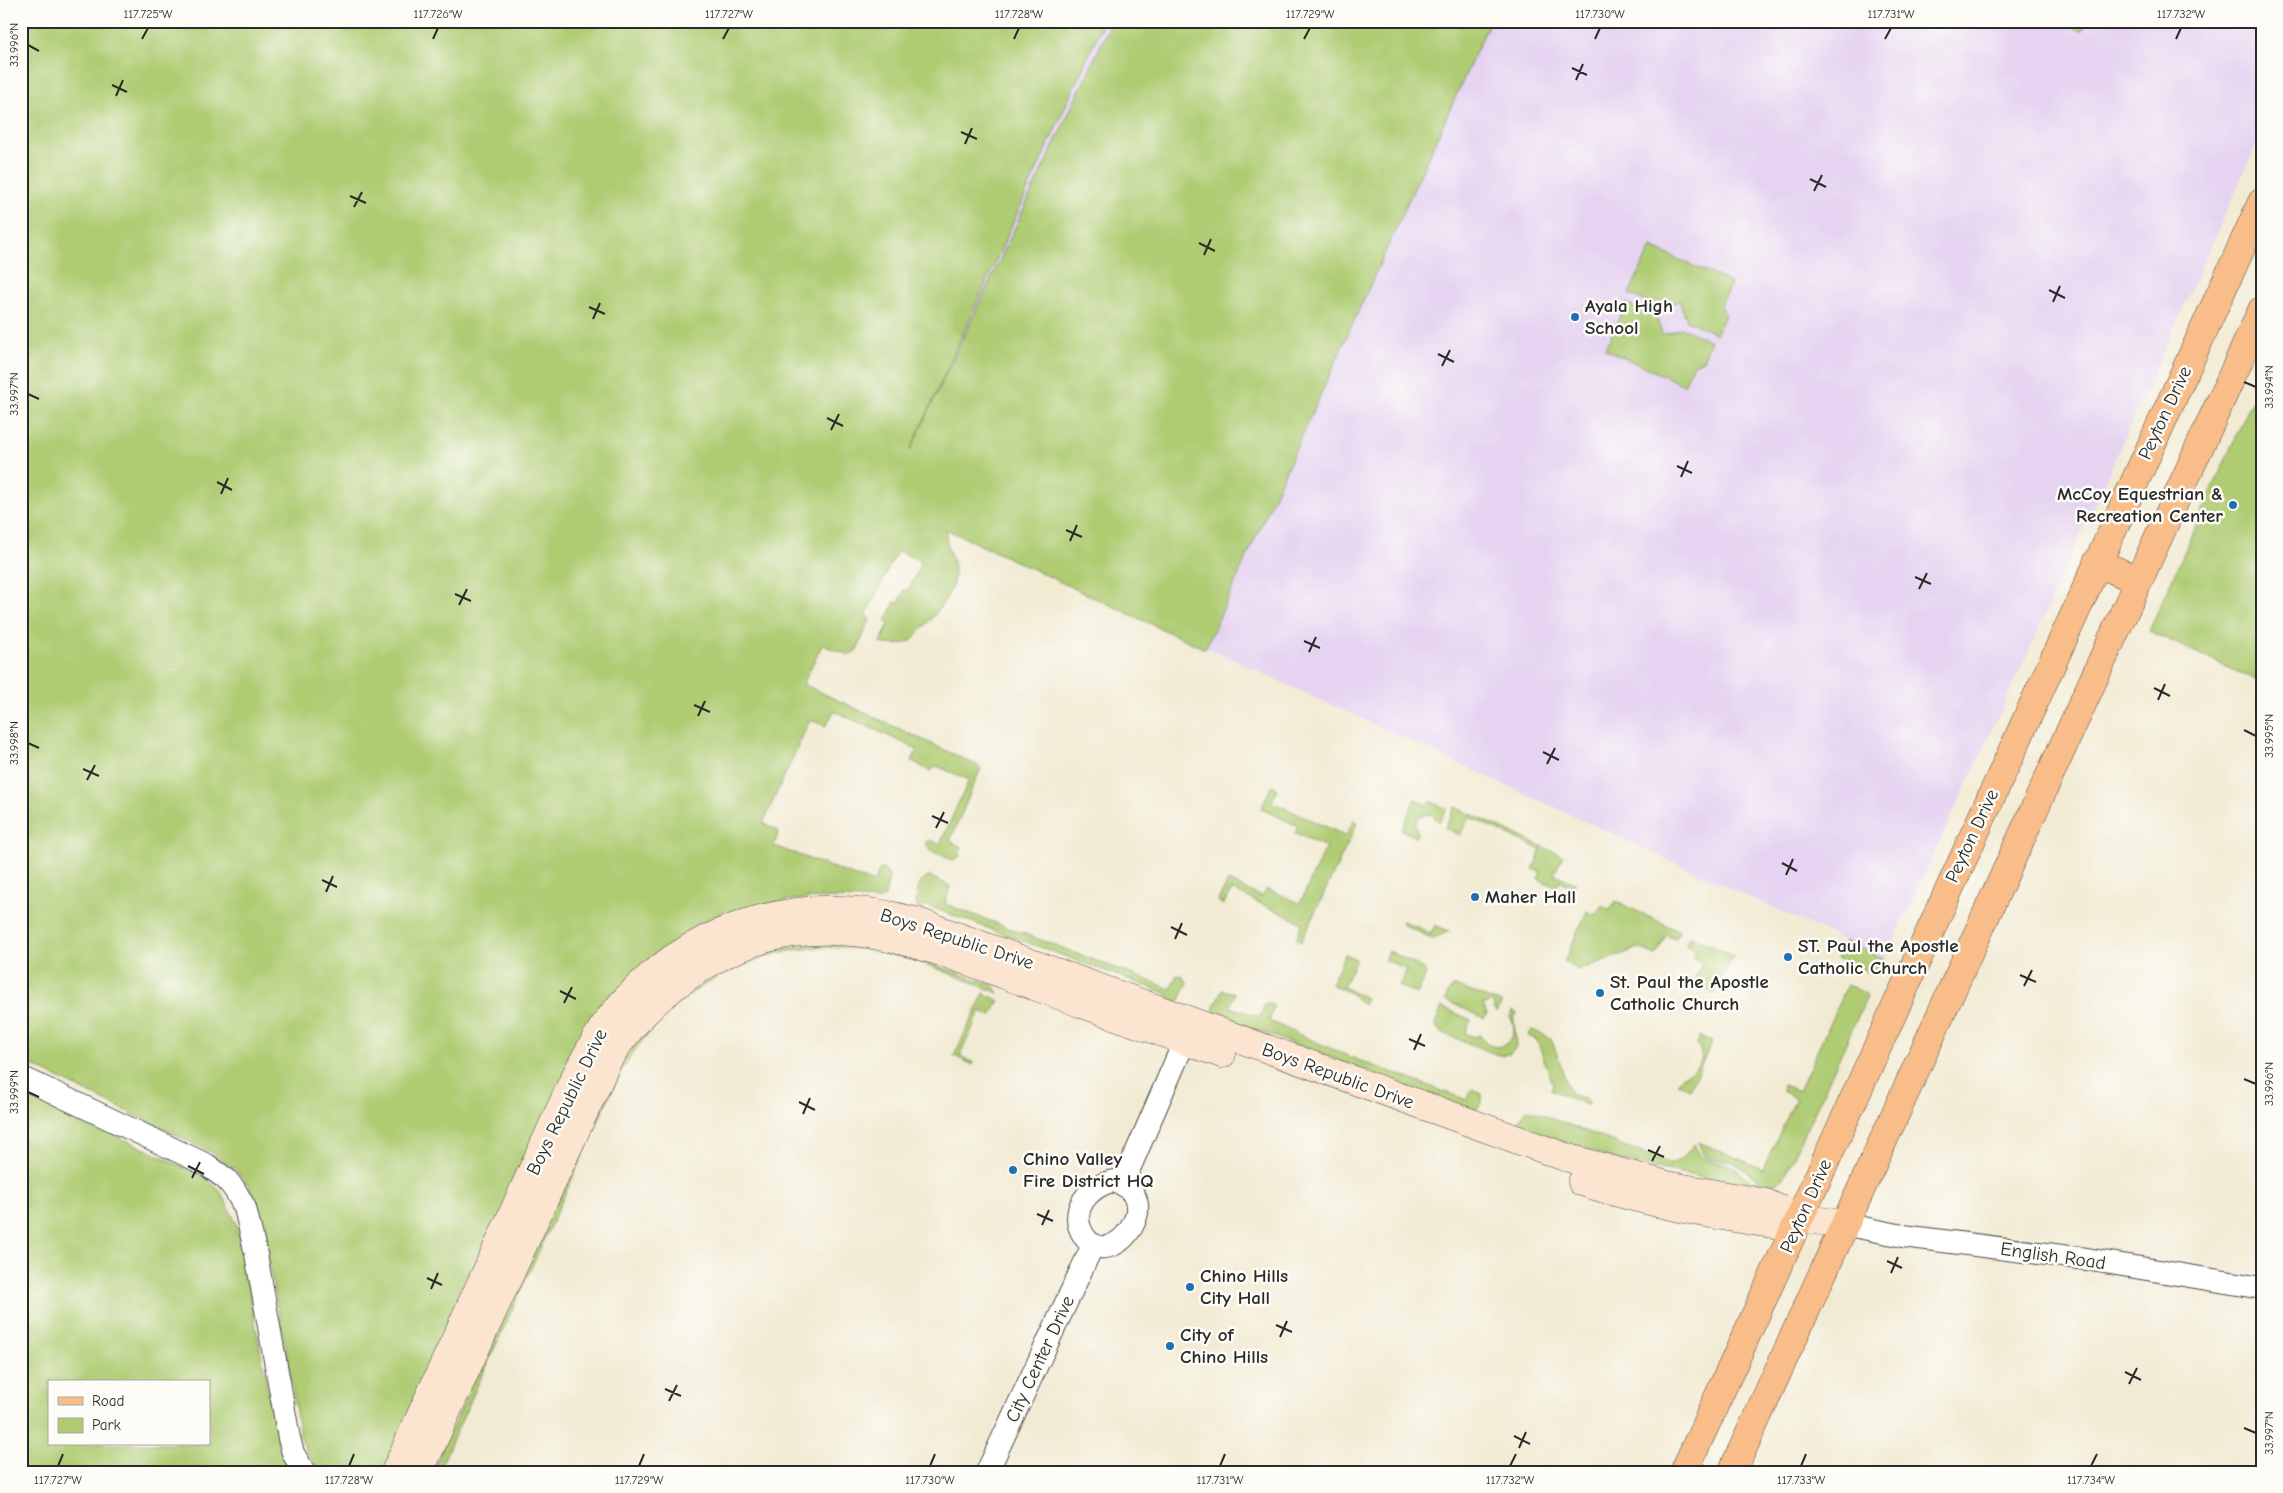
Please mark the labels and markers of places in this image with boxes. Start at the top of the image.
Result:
place label: Ayala High School [1585,295,1673,339]
marker: Ayala High School [1569,311,1581,323]
place label: McCoy Equestrian & Recreation Center [2057,483,2223,527]
marker: McCoy Equestrian & Recreation Center [2227,499,2239,511]
place label: Maher Hall [1485,886,1576,908]
marker: Maher Hall [1469,891,1481,903]
place label: ST. Paul the Apostle Catholic Church [1798,935,1959,979]
marker: ST. Paul the Apostle Catholic Church [1782,951,1794,963]
place label: St. Paul the Apostle Catholic Church [1610,971,1769,1015]
marker: St. Paul the Apostle Catholic Church [1594,987,1606,999]
place label: Chino Valley Fire District HQ [1023,1148,1154,1192]
marker: Chino Valley Fire District HQ [1007,1164,1019,1176]
place label: Chino Hills City Hall [1200,1265,1288,1309]
marker: Chino Hills City Hall [1184,1281,1196,1293]
place label: City of Chino Hills [1180,1324,1268,1368]
marker: City of Chino Hills [1164,1340,1176,1352]

